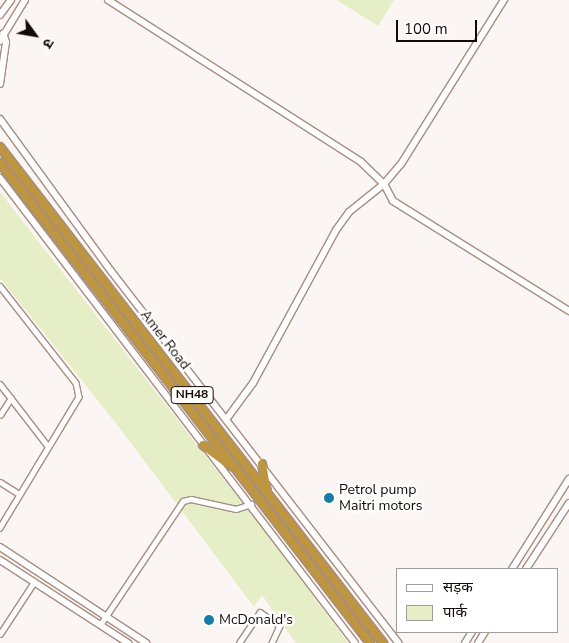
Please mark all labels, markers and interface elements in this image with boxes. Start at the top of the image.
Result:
north arrow [10,10,60,60]
scale bar [399,10,480,42]
text: 100 m [404,19,448,39]
text: उ [38,35,58,52]
street label: Amer Road [137,307,193,373]
road number: NH48 [170,386,214,404]
place label: Petrol pump Maitri motors [339,482,422,514]
marker: Petrol pump Maitri motors [323,492,335,504]
legend [396,568,559,633]
text: सड़क [443,577,473,597]
text: पार्क [443,602,467,622]
place label: McDonald's [219,612,293,628]
marker: McDonald's [203,614,215,626]

